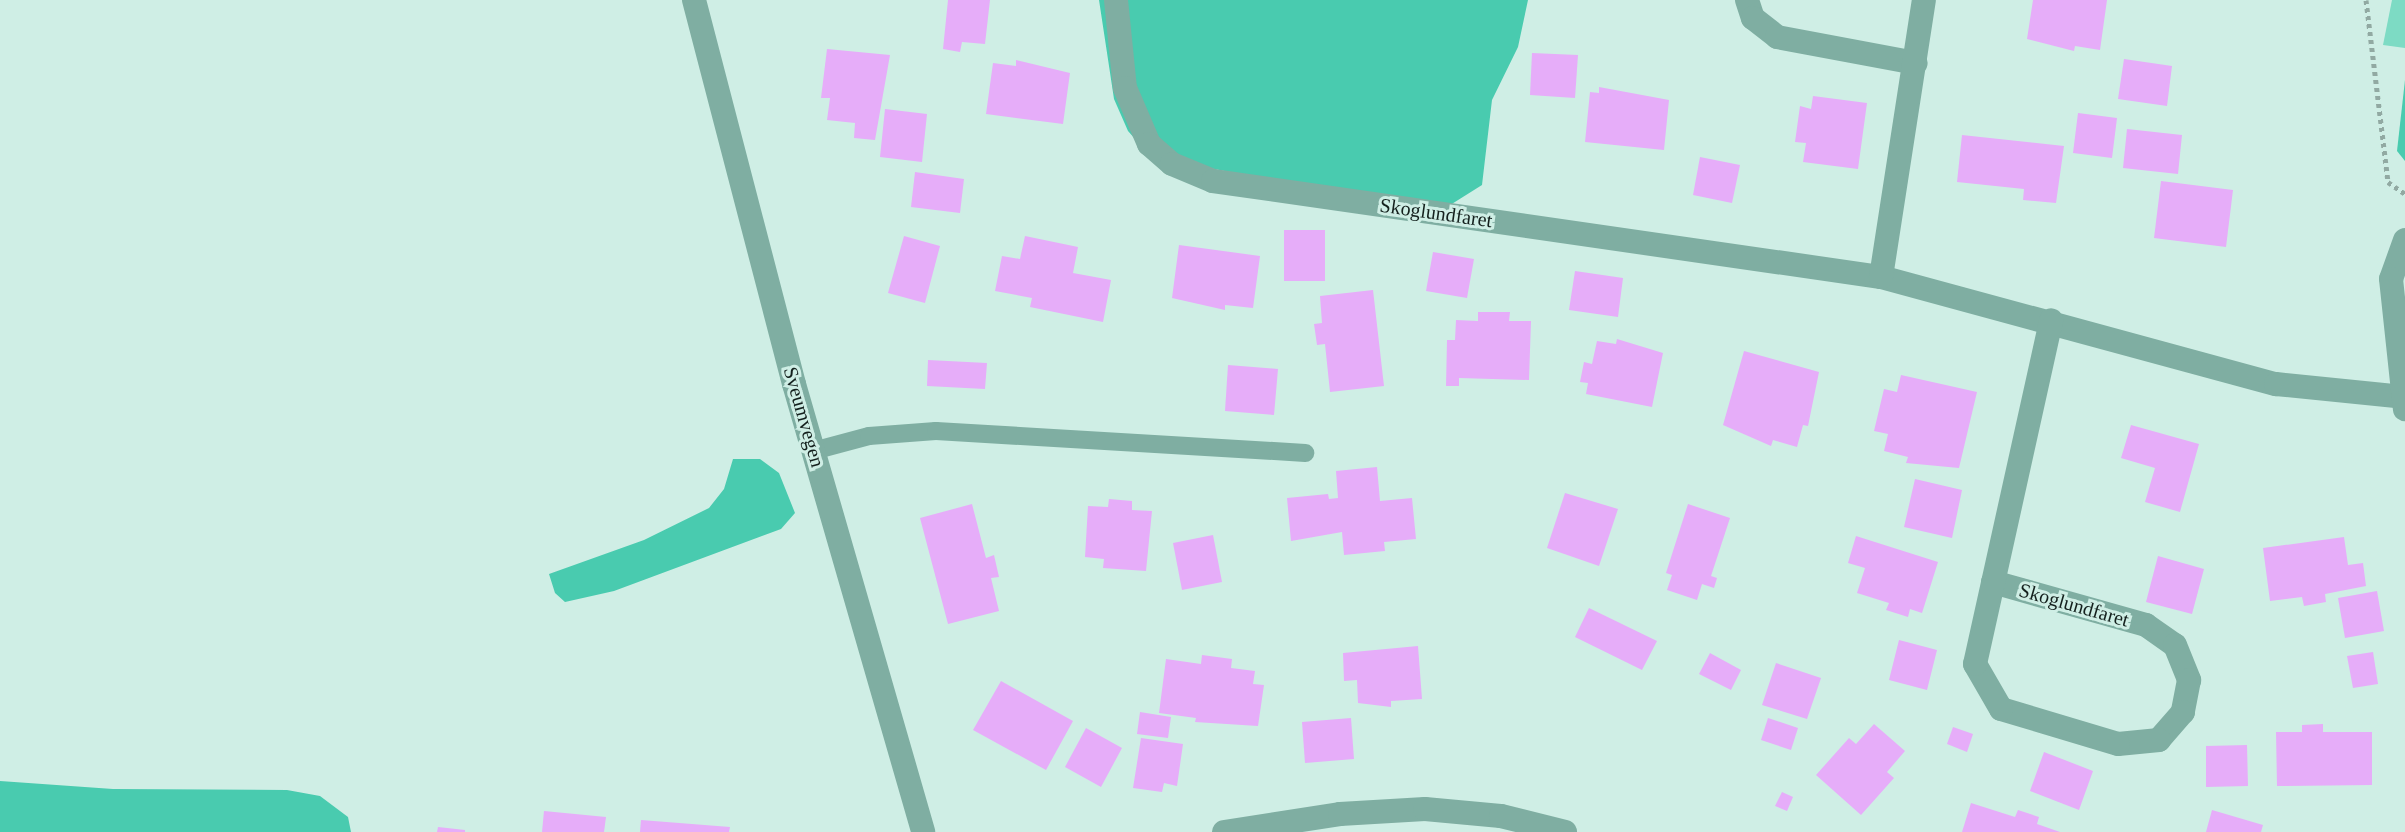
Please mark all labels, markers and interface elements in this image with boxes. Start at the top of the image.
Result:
street label: Skoglundfaret [1378,193,1494,233]
street label: Sveumvegen [778,364,830,470]
street label: Skoglundfaret [2016,578,2132,632]

